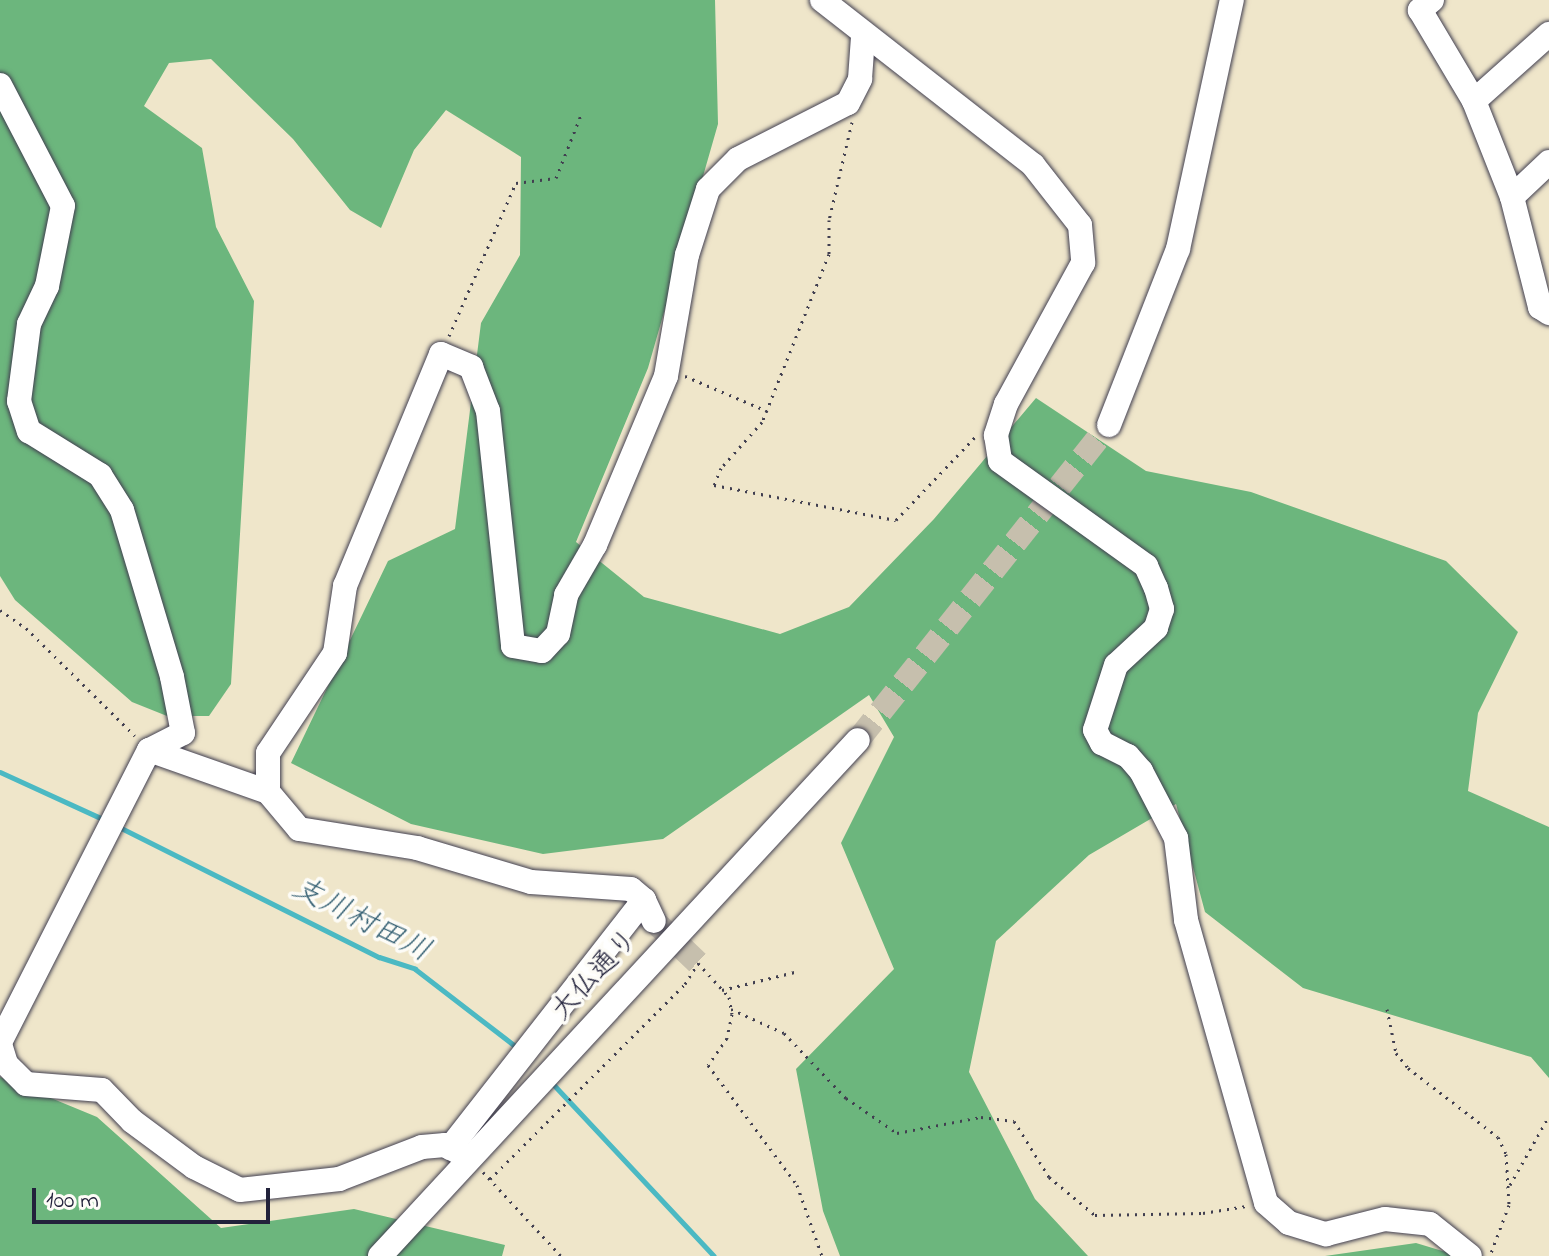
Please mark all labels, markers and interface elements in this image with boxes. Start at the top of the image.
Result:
water label: 支川村田川 [286,871,436,971]
street label: 大仏通り [546,924,646,1028]
scale bar [36,1172,274,1222]
text: 100 m [46,1184,99,1219]

